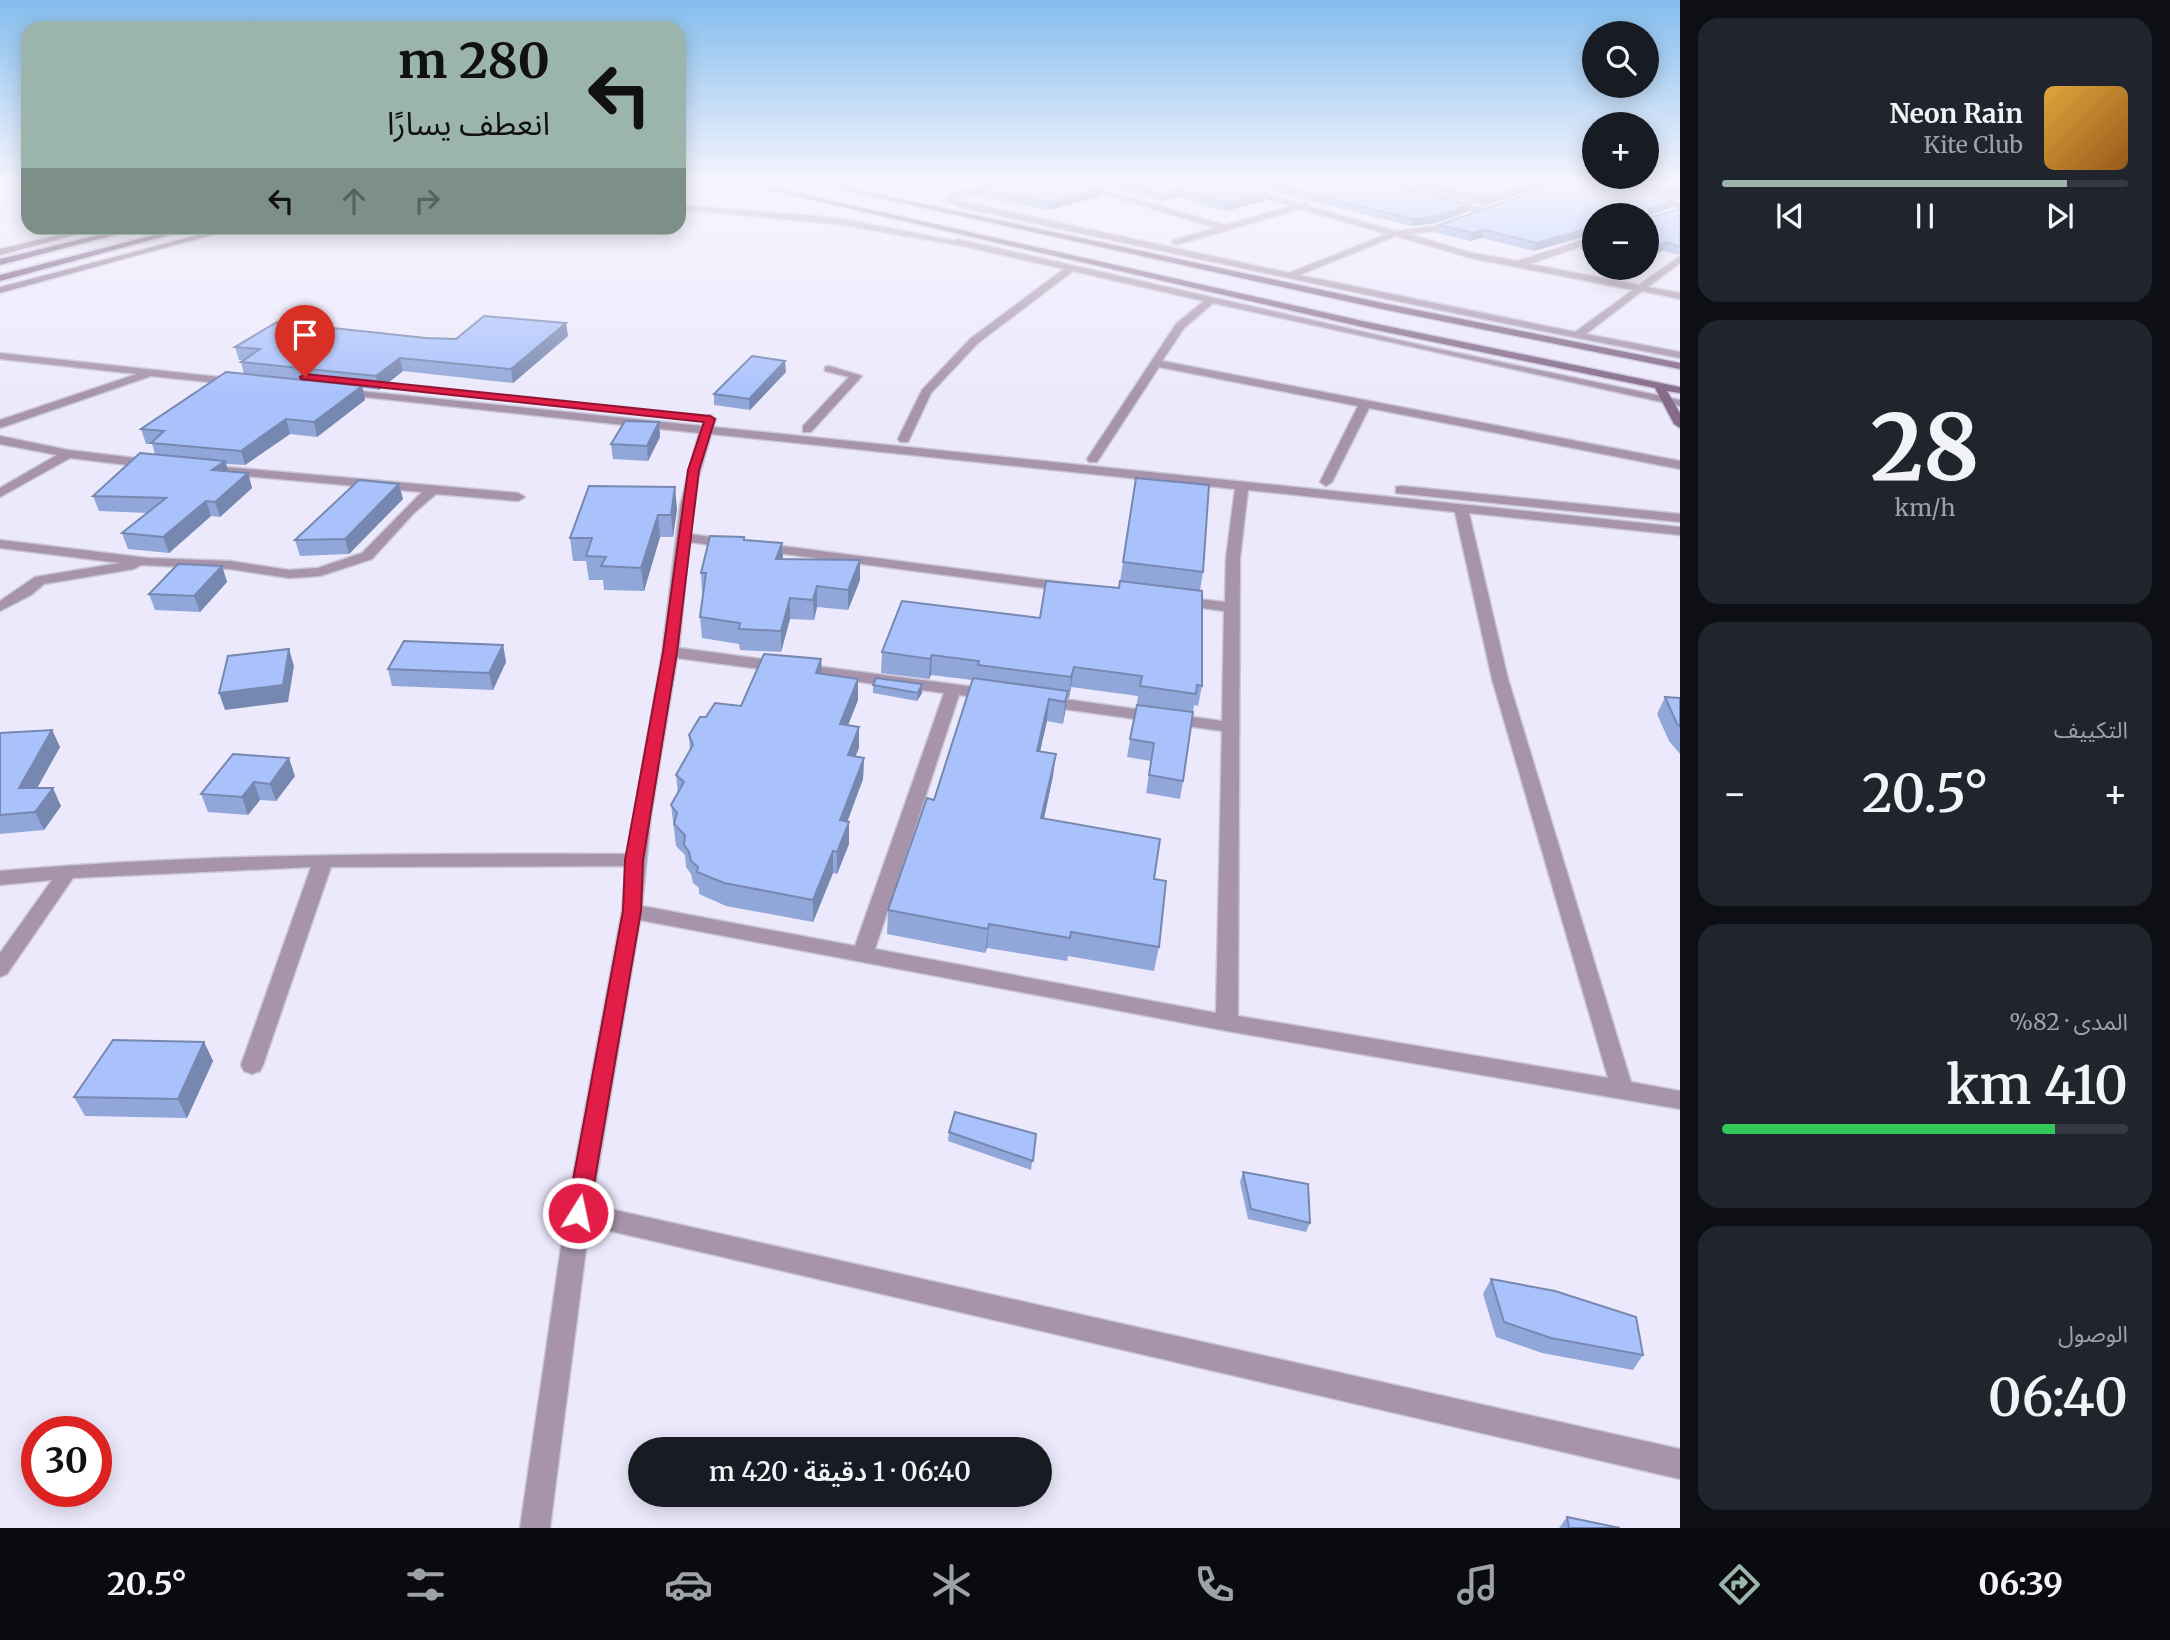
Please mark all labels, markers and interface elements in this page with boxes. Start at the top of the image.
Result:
map controls [1582,21,1659,280]
button: search [1582,21,1659,98]
text: 280 m [398,30,550,91]
icon: left [574,49,665,140]
text: Neon Rain [1889,97,2023,130]
text: انعطف يسارًا [387,104,550,144]
button: + [1582,112,1659,189]
text: Kite Club [1924,130,2023,159]
icon: left [262,182,300,220]
icon: ahead [335,182,373,220]
icon: right [408,182,446,220]
icon: previous [1771,197,1809,235]
icon: pause [1906,197,1944,235]
icon: next [2041,197,2079,235]
button: − [1582,203,1659,280]
pin [275,305,335,377]
icon: arrive [286,316,324,354]
text: 28 [1870,390,1980,505]
text: km/h [1895,493,1955,522]
text: التكييف [2054,715,2128,744]
text: 20.5° [1862,761,1988,826]
text: − [1722,770,1747,817]
text: + [2103,770,2128,817]
text: المدى · 82% [2009,1007,2128,1036]
text: 410 km [1946,1053,2128,1118]
position arrow [541,1176,615,1250]
text: الوصول [2058,1319,2128,1348]
text: 06:40 [1988,1365,2128,1430]
speed limit sign: 30 [21,1416,112,1507]
text: 06:40 · 1 دقيقة · 420 m [709,1455,971,1488]
icon: filters [401,1560,450,1609]
icon: car [664,1560,713,1609]
icon: climate [927,1560,976,1609]
icon: phone [1190,1560,1239,1609]
icon: music [1453,1560,1502,1609]
icon: directions [1715,1560,1764,1609]
text: 20.5° [107,1564,187,1604]
text: 06:39 [1978,1564,2063,1604]

